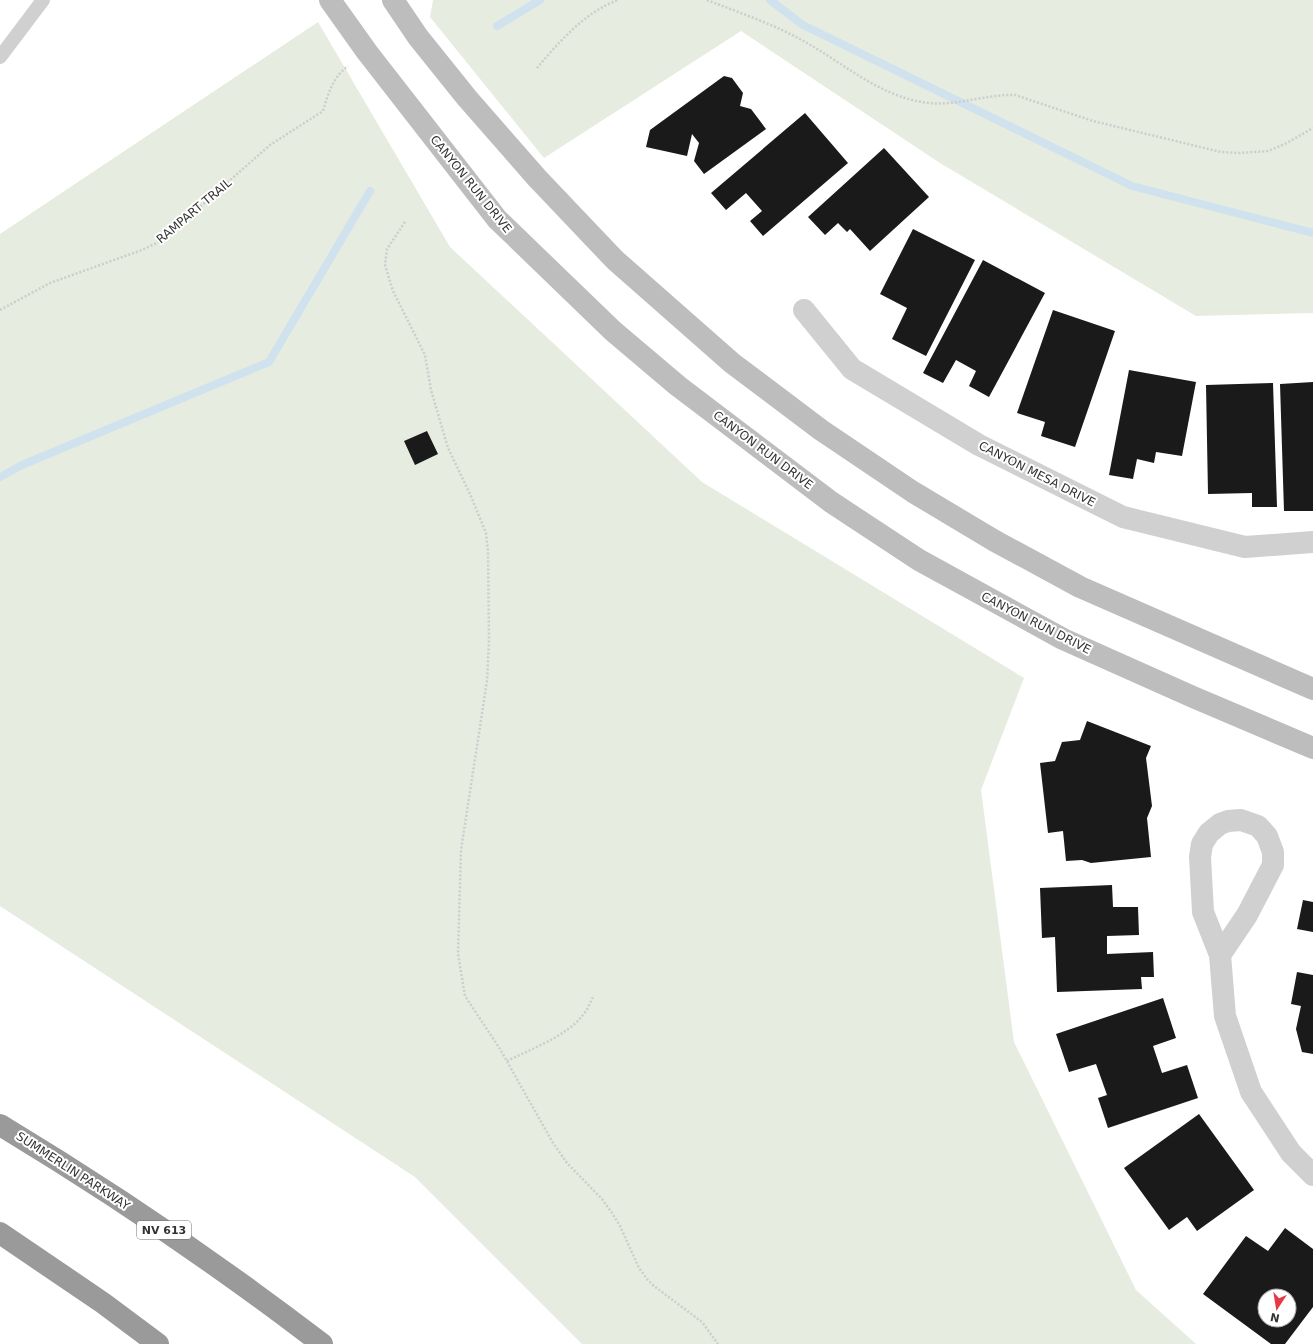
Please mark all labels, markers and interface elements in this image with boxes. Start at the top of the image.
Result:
street label: CANYON RUN DRIVE [427,132,515,236]
street label: RAMPART TRAIL [154,175,234,246]
street label: CANYON RUN DRIVE [710,408,816,492]
street label: CANYON MESA DRIVE [976,438,1098,510]
street label: CANYON RUN DRIVE [979,589,1093,657]
street label: SUMMERLIN PARKWAY [14,1129,133,1213]
road number: NV 613 [137,1221,191,1239]
north arrow [1257,1288,1297,1328]
text: N [1269,1310,1281,1325]

